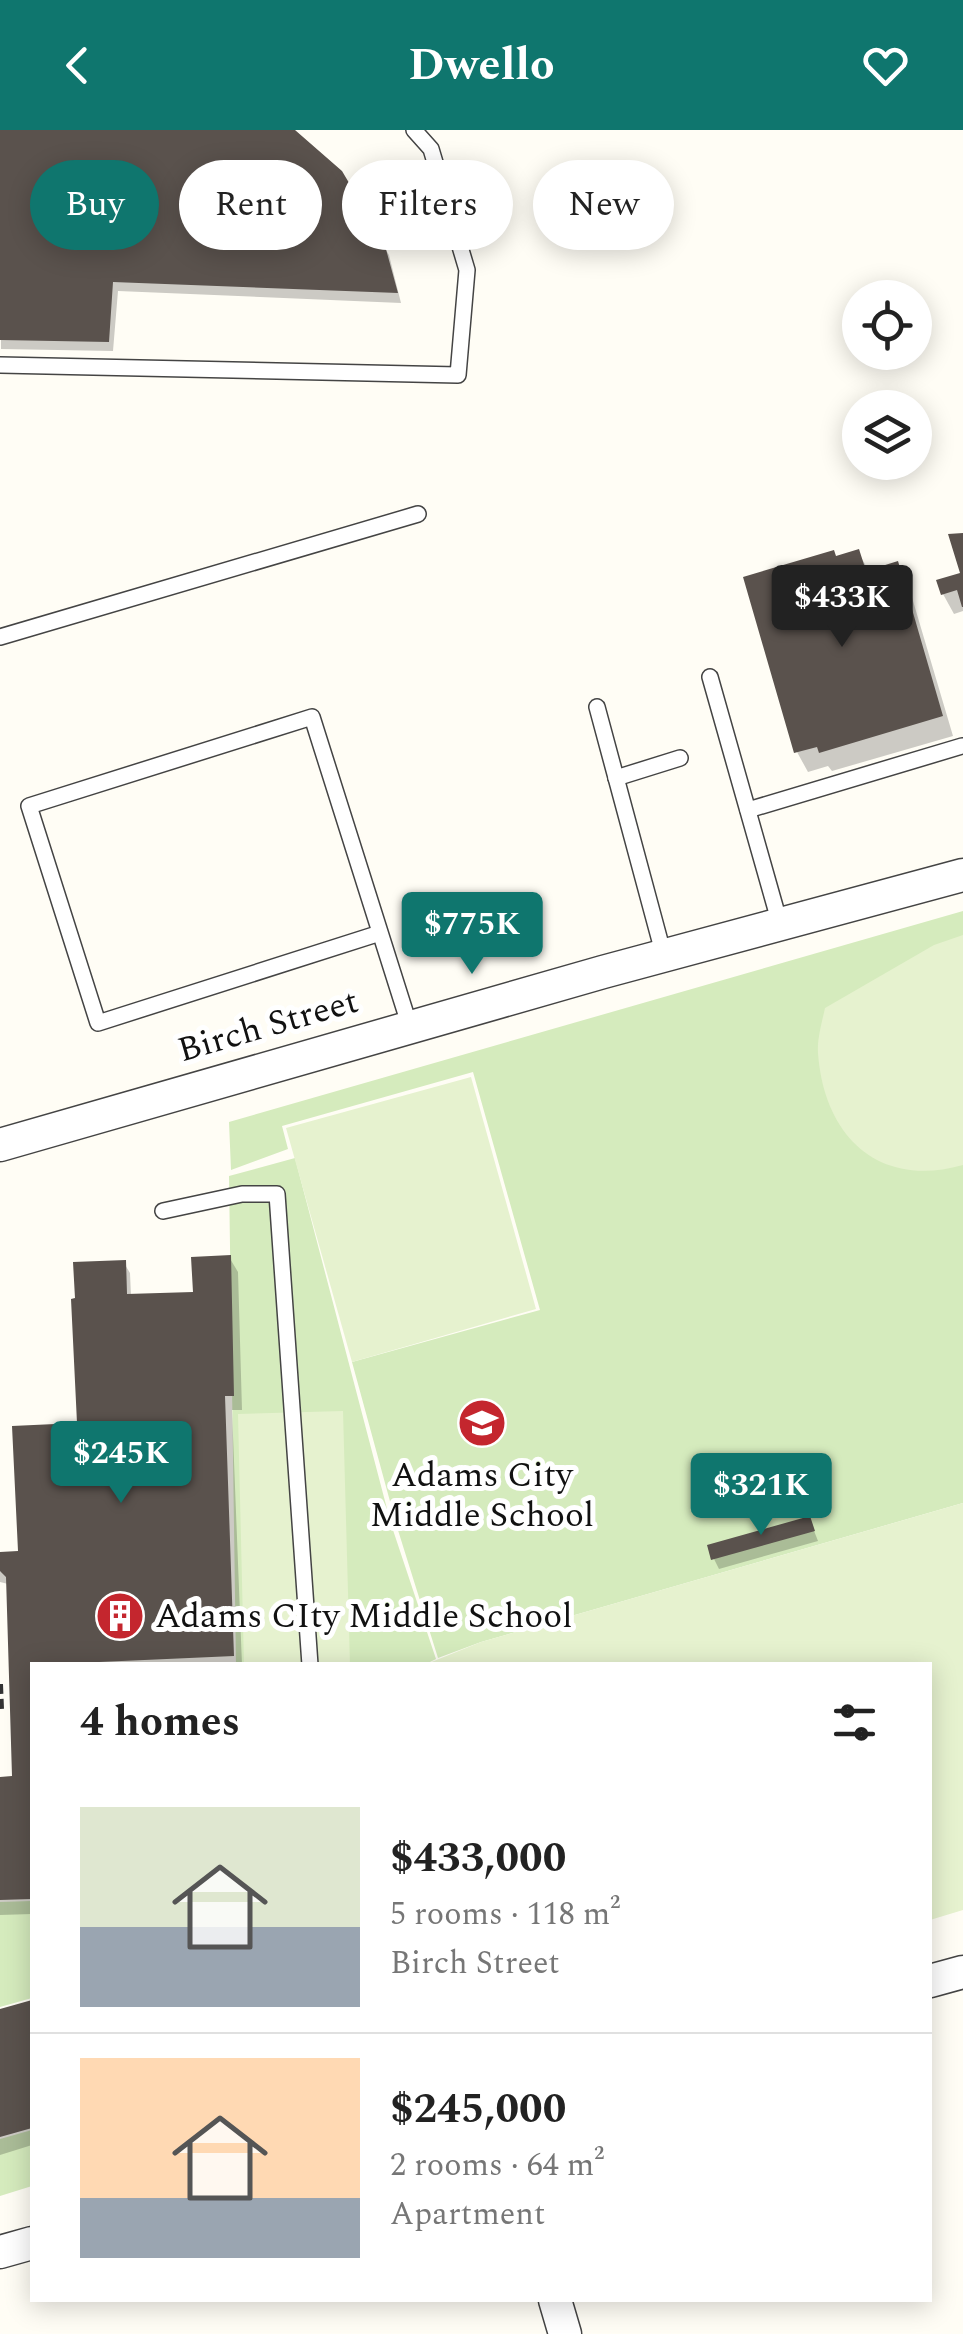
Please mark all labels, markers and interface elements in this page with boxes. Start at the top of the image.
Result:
text: Dwello [408,31,555,100]
icon: back [50,38,105,93]
icon: heart [858,38,913,93]
chip: Buy [30,160,159,250]
chip: Rent [179,160,322,250]
chip: Filters [342,160,513,250]
chip: New [533,160,674,250]
map controls [842,280,932,480]
button: locate [842,280,932,370]
button: layers [842,390,932,480]
pin: $433K [772,565,912,650]
text: $433K [794,573,890,622]
pin: $775K [402,892,542,977]
text: $775K [424,900,520,949]
street label: Birch Street [171,975,365,1077]
school or university icon: Adams City Middle School [456,1397,508,1449]
pin: $245K [51,1421,191,1506]
text: $245K [73,1429,169,1478]
place label: Adams City Middle School [370,1449,594,1542]
pin: $321K [691,1453,831,1538]
text: $321K [713,1461,809,1510]
building icon: Adams CIty Middle School [94,1590,146,1642]
place label: Adams CIty Middle School [155,1590,573,1643]
text: 4 homes [80,1691,240,1754]
icon: filters [827,1695,882,1750]
text: $433,000 [390,1827,566,1890]
icon: home [160,1847,280,1967]
text: 5 rooms · 118 m² [390,1890,620,1939]
text: Birch Street [390,1939,560,1988]
text: $245,000 [390,2078,566,2141]
icon: home [160,2098,280,2218]
text: 2 rooms · 64 m² [390,2141,604,2190]
text: Apartment [390,2190,545,2239]

